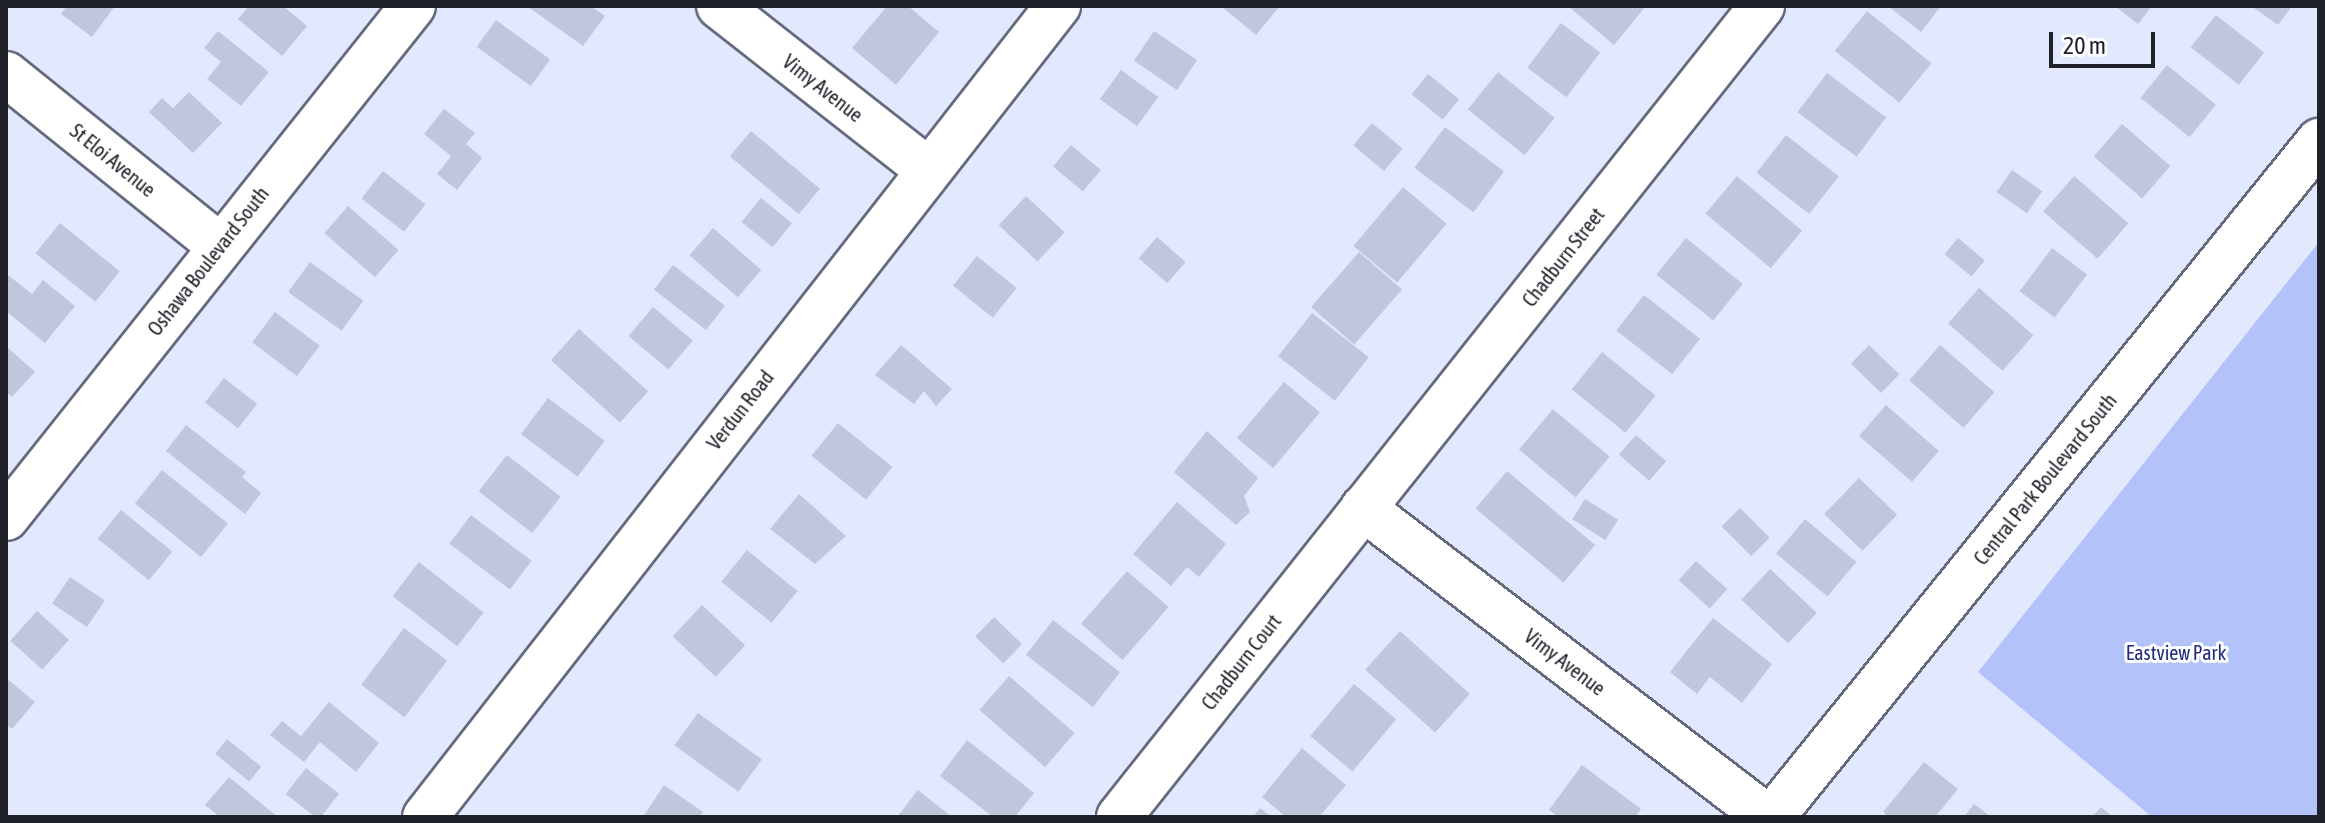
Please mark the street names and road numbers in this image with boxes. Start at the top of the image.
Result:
street label: Vimy Avenue [778,49,868,127]
street label: St Eloi Avenue [66,118,160,202]
street label: Oshawa Boulevard South [142,182,274,340]
street label: Chadburn Street [1517,203,1609,311]
street label: Verdun Road [702,366,778,454]
street label: Central Park Boulevard South [1969,389,2121,569]
street label: Chadburn Court [1196,610,1286,714]
street label: Vimy Avenue [1520,624,1610,700]

